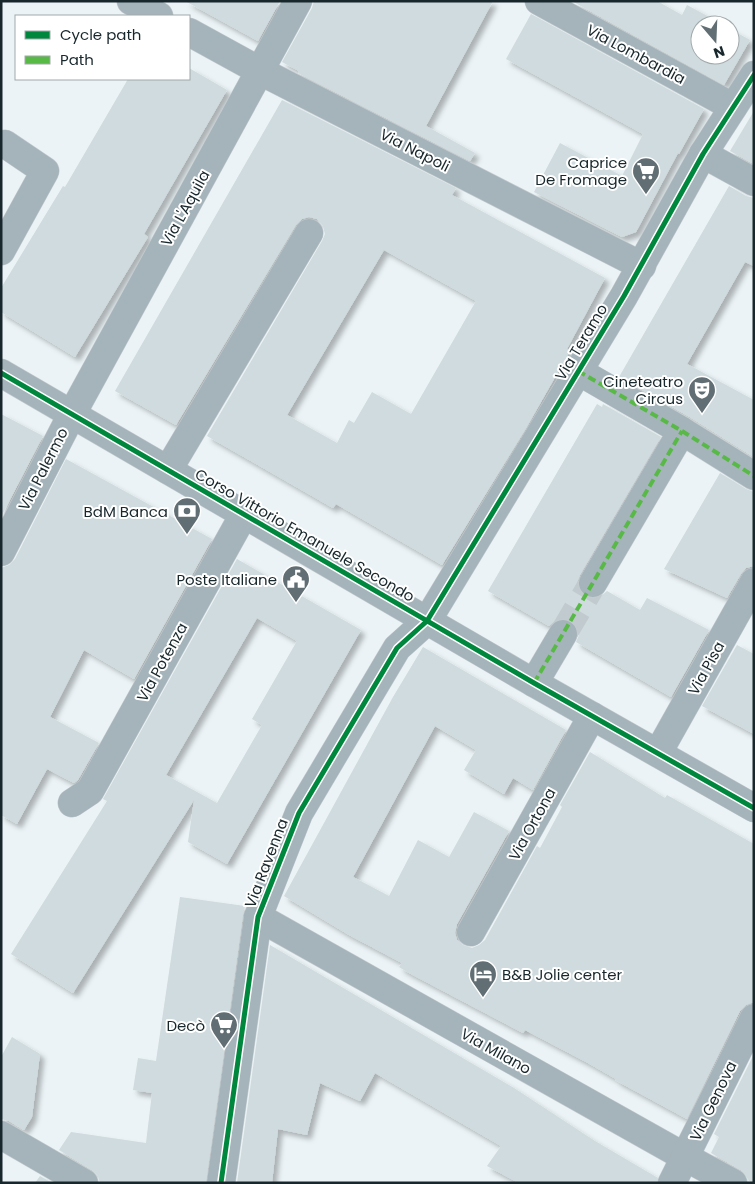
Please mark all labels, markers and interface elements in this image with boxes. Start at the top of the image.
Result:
legend [15,15,190,80]
north arrow [690,15,740,65]
street label: Via Lombardia [583,19,689,89]
text: Cycle path [60,24,141,45]
text: N [711,41,727,63]
text: Path [60,49,94,70]
street label: Via Napoli [376,123,454,177]
place label: Caprice De Fromage [535,152,627,190]
supermarket icon: Caprice De Fromage [631,156,661,195]
street label: Via L'Aquila [155,166,215,250]
street label: Via Teramo [550,300,612,384]
place label: Cineteatro Circus [603,371,683,409]
theatre icon: Cineteatro Circus [687,375,717,414]
street label: Via Palermo [13,424,73,514]
street label: Corso Vittorio Emanuele Secondo [191,463,419,607]
bank icon: BdM Banca [172,496,202,535]
place label: BdM Banca [84,501,168,522]
public building icon: Poste Italiane [281,564,311,603]
place label: Poste Italiane [176,569,277,590]
street label: Via Potenza [132,619,192,705]
street label: Via Pisa [683,637,729,699]
street label: Via Ortona [503,784,561,864]
street label: Via Ravenna [239,815,293,911]
hotel icon: B&B Jolie center [468,959,498,998]
place label: B&B Jolie center [502,964,622,985]
supermarket icon: Decò [209,1010,239,1049]
place label: Decò [166,1015,205,1036]
street label: Via Milano [457,1023,535,1079]
street label: Via Genova [685,1057,741,1145]

